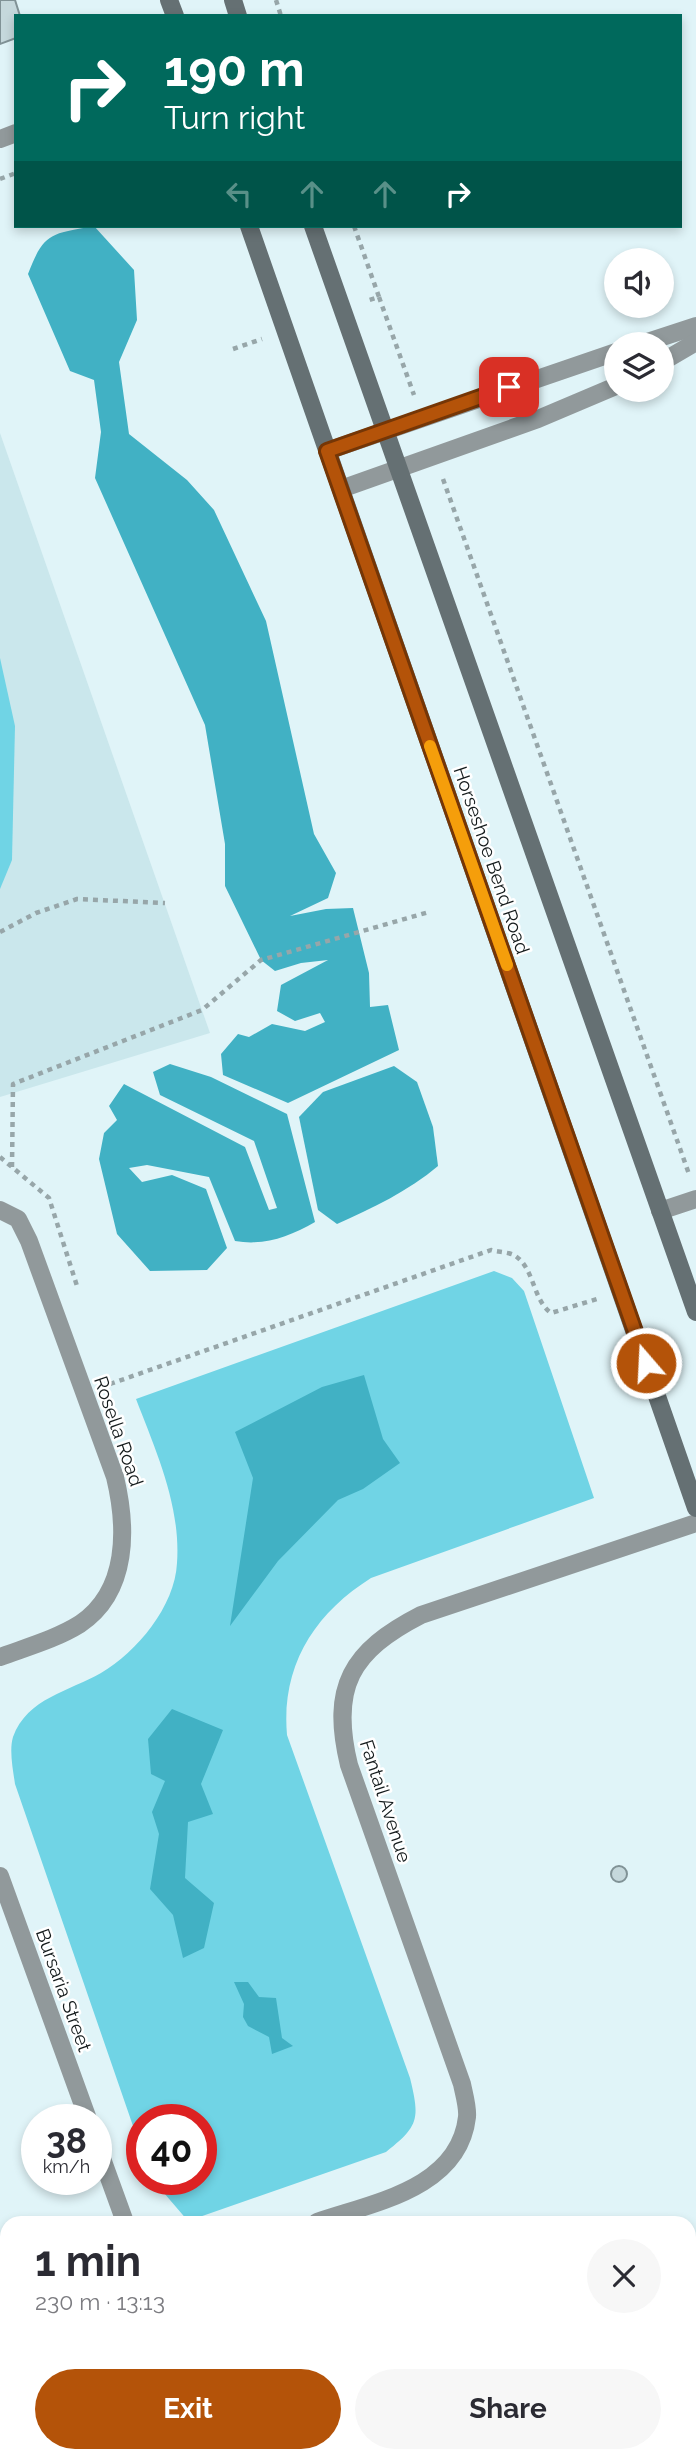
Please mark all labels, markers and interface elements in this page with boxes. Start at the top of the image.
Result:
text: 190 m [164,40,305,97]
icon: right [49,42,140,133]
text: Turn right [164,99,305,136]
icon: left [220,175,258,213]
icon: ahead [293,175,331,213]
icon: ahead [366,175,404,213]
icon: right [439,175,477,213]
map controls [604,248,674,402]
button: sound [604,248,674,318]
button: layers [604,332,674,402]
pin [479,357,539,417]
icon: arrive [490,368,528,406]
street label: Horseshoe Bend Road [450,763,534,957]
position arrow [609,1326,683,1400]
street label: Rosella Road [90,1373,148,1489]
street label: Fantail Avenue [356,1737,416,1865]
street label: Bursaria Street [32,1926,97,2055]
speed limit sign: 40 [126,2104,217,2195]
text: 38 [46,2120,87,2161]
text: km/h [43,2156,90,2177]
text: 1 min [35,2237,141,2286]
button: close [587,2239,661,2313]
text: 230 m · 13:13 [35,2288,165,2315]
button: Exit [35,2369,341,2449]
button: Share [355,2369,661,2449]

